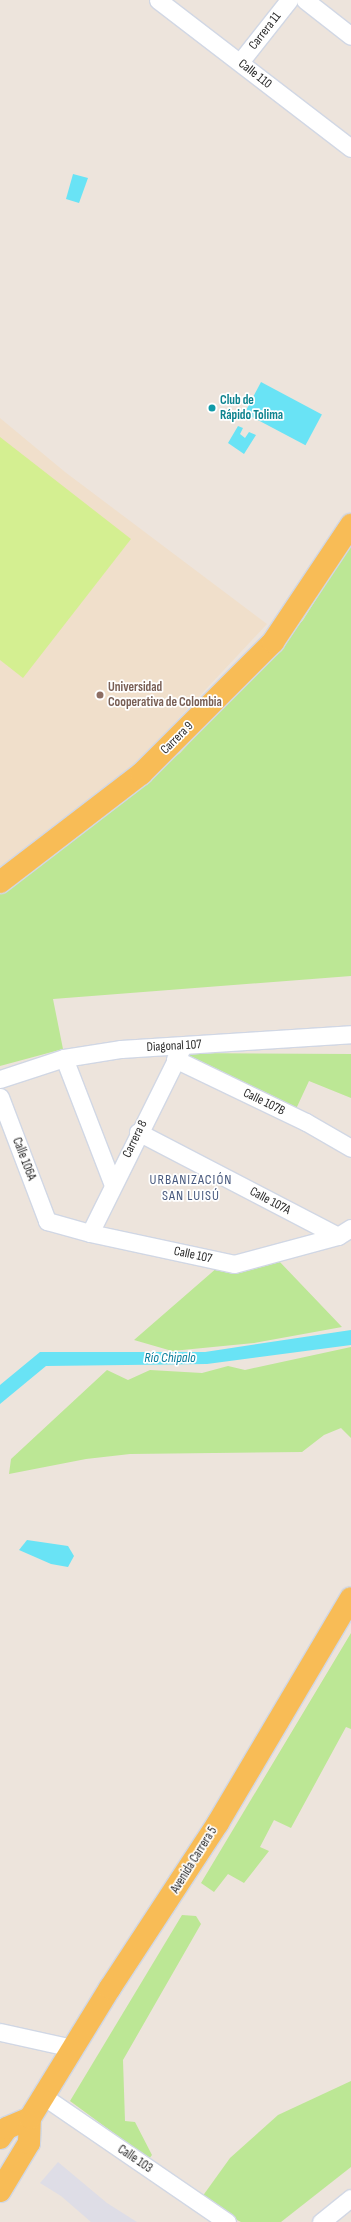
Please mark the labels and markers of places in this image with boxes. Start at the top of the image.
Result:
place label: Club de Rápido Tolima [220,393,283,424]
marker: Club de Rápido Tolima [207,403,217,413]
place label: Universidad Cooperativa de Colombia [108,680,222,711]
marker: Universidad Cooperativa de Colombia [95,690,105,700]

